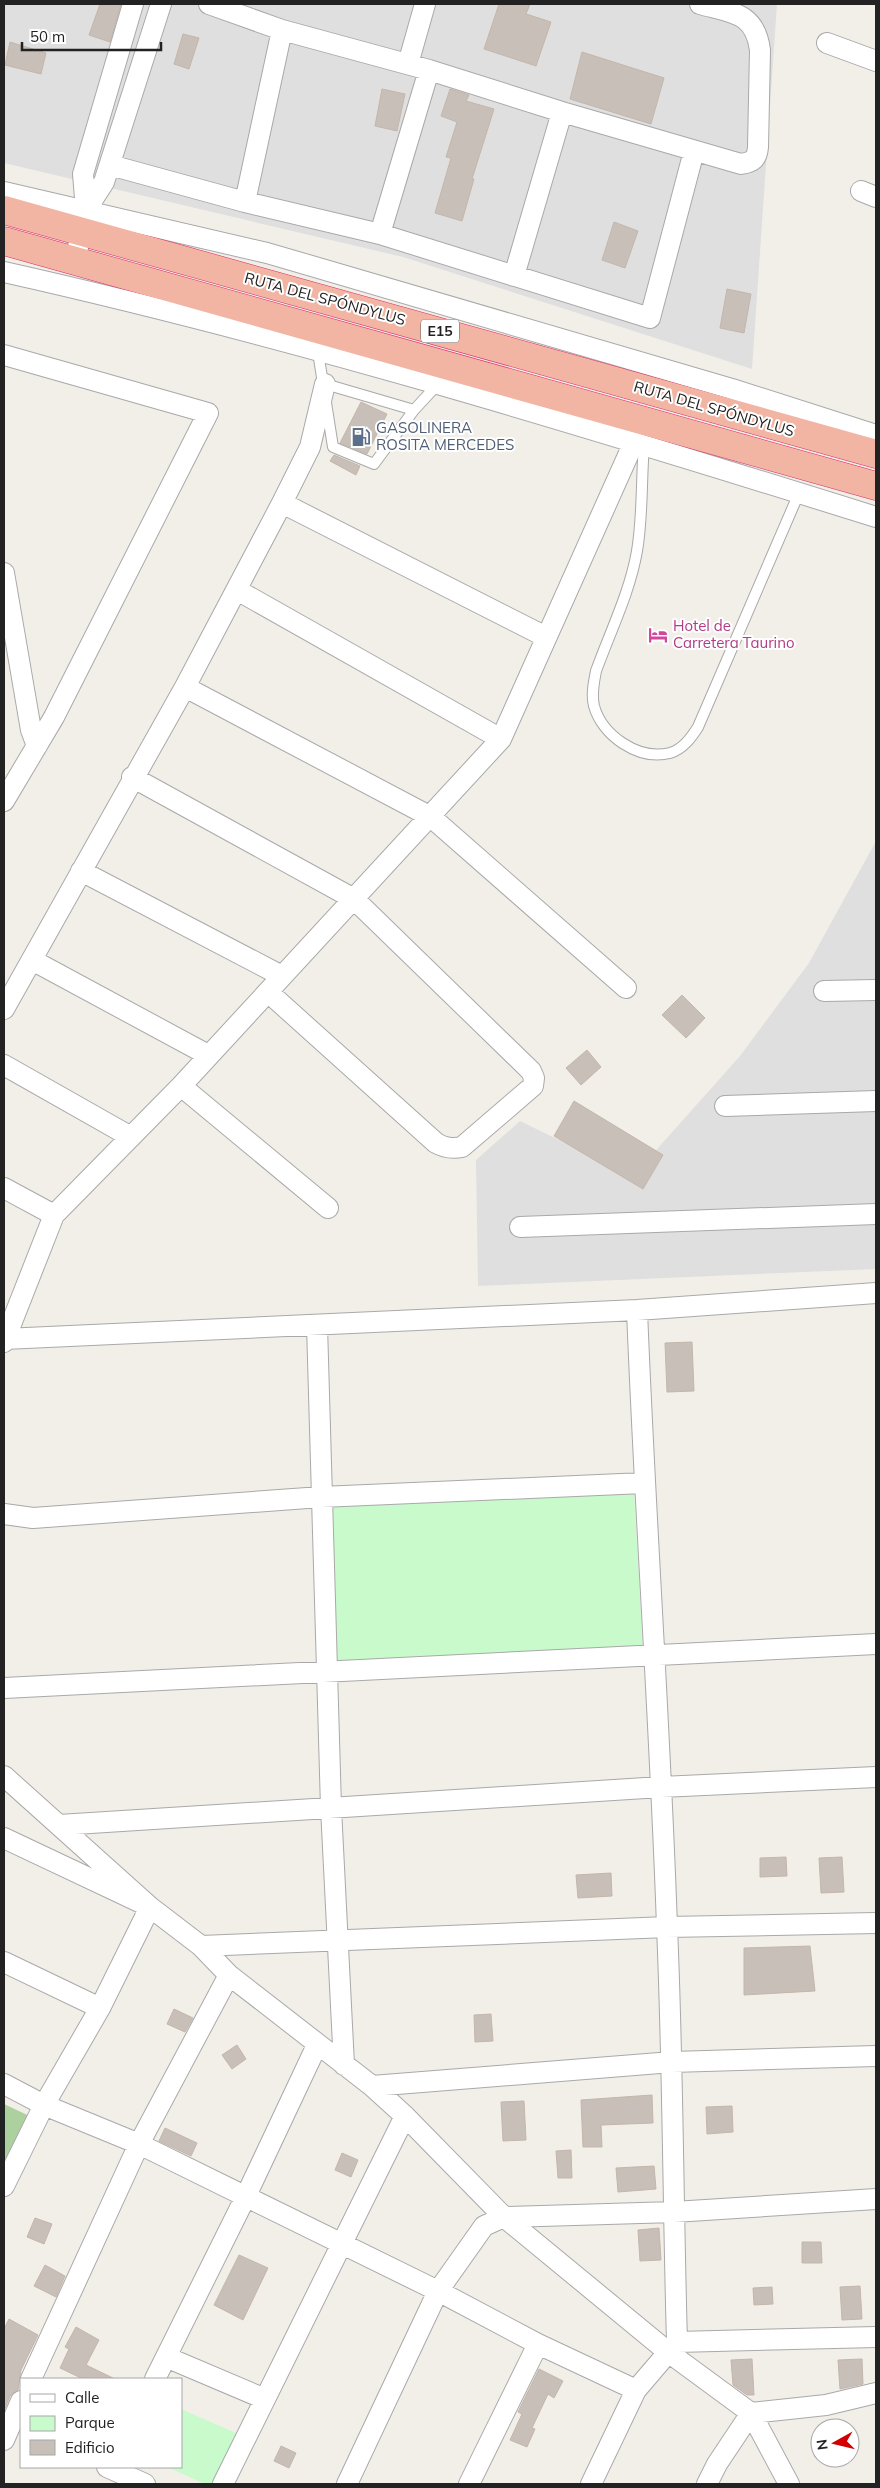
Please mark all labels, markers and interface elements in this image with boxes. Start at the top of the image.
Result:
scale bar [22,20,161,52]
text: 50 m [30,27,65,46]
street label: RUTA DEL SPÓNDYLUS [242,268,408,329]
road number: E15 [421,320,459,342]
street label: RUTA DEL SPÓNDYLUS [632,377,797,441]
place label: GASOLINERA ROSITA MERCEDES [376,418,514,454]
fuel station icon: GASOLINERA ROSITA MERCEDES [350,426,372,448]
place label: Hotel de Carretera Taurino [673,616,795,652]
hotel icon: Hotel de Carretera Taurino [647,624,669,646]
legend [20,2378,182,2468]
text: Calle [65,2388,99,2407]
text: Parque [65,2413,115,2432]
north arrow [810,2418,860,2468]
text: Edificio [65,2438,115,2457]
text: N [812,2438,832,2451]

